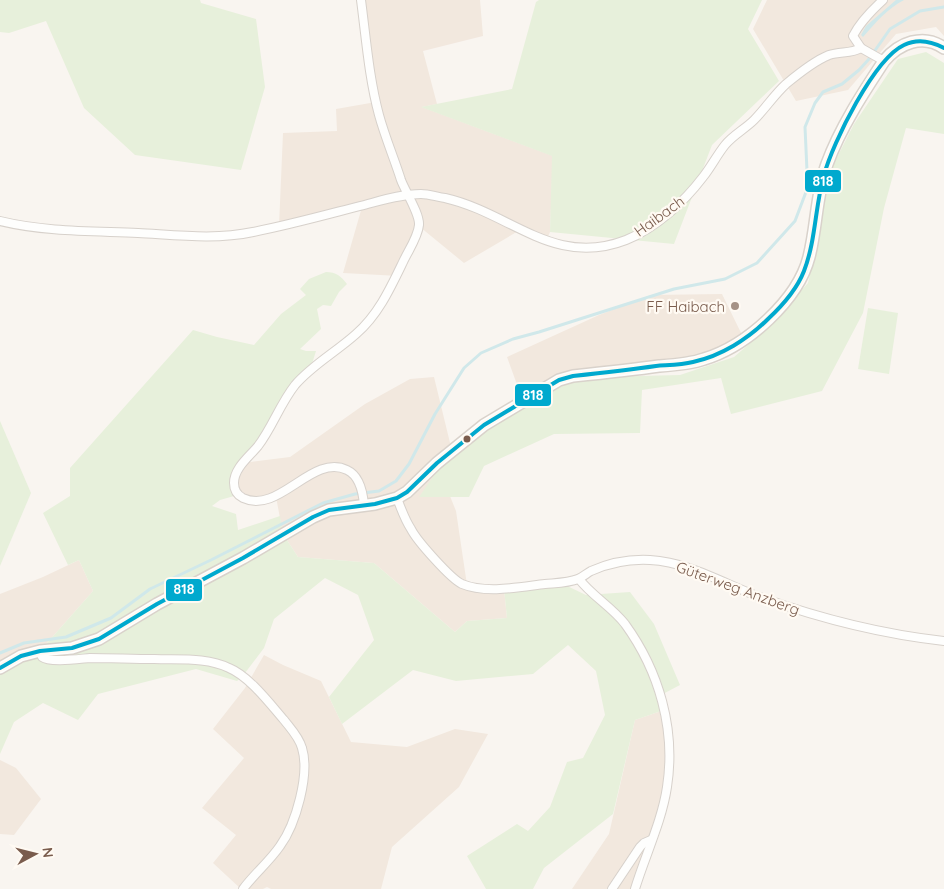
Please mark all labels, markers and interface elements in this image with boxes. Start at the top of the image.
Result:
line badge: 818 [804,169,842,193]
text: 818 [813,172,834,190]
street label: Haibach [630,191,688,241]
place label: FF Haibach [646,297,725,316]
marker: FF Haibach [729,300,741,312]
line badge: 818 [514,383,552,407]
text: 818 [523,386,544,404]
unlabelled marker [462,434,472,444]
street label: Güterweg Anzberg [674,557,802,619]
line badge: 818 [165,578,203,602]
text: 818 [174,580,195,598]
north arrow [10,829,60,879]
text: N [38,846,57,859]

